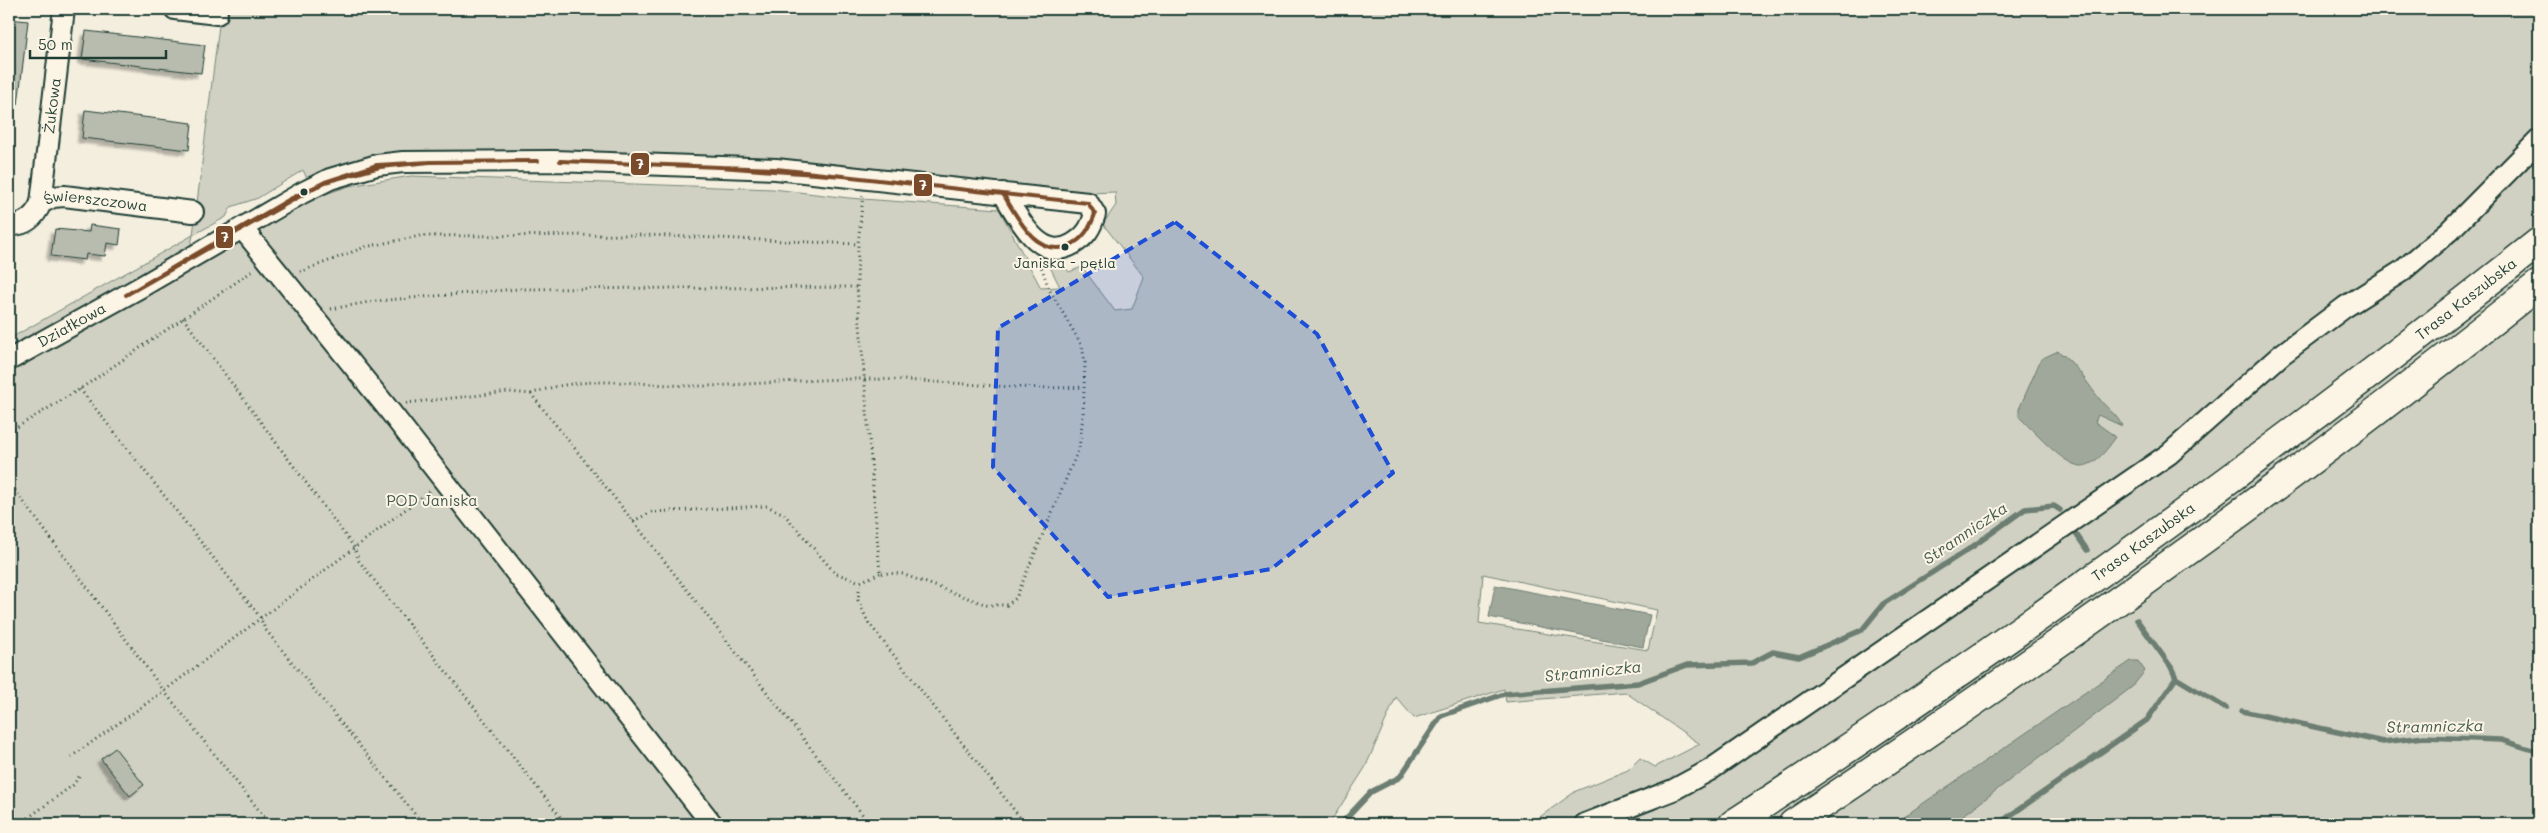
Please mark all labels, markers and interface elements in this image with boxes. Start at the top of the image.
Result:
scale bar [30,28,166,60]
text: 50 m [38,34,73,54]
street label: Żukowa [38,76,65,135]
line badge: 7 [630,152,650,176]
text: 7 [636,154,644,173]
line badge: 7 [913,173,933,197]
text: 7 [919,175,927,194]
street label: Świerszczowa [40,185,149,215]
unlabelled marker [299,187,309,197]
line badge: 7 [215,225,234,249]
text: 7 [221,227,229,246]
marker: Janiska - pętla [1060,242,1070,252]
place label: Janiska - pętla [1014,253,1116,272]
street label: Trasa Kaszubska [2411,253,2520,344]
street label: Działkowa [34,297,109,351]
park label: POD Janiska [386,490,478,510]
water label: Stramniczka [1918,497,2011,569]
street label: Trasa Kaszubska [2087,497,2199,586]
water label: Stramniczka [1543,655,1642,686]
water label: Stramniczka [2386,714,2484,737]

